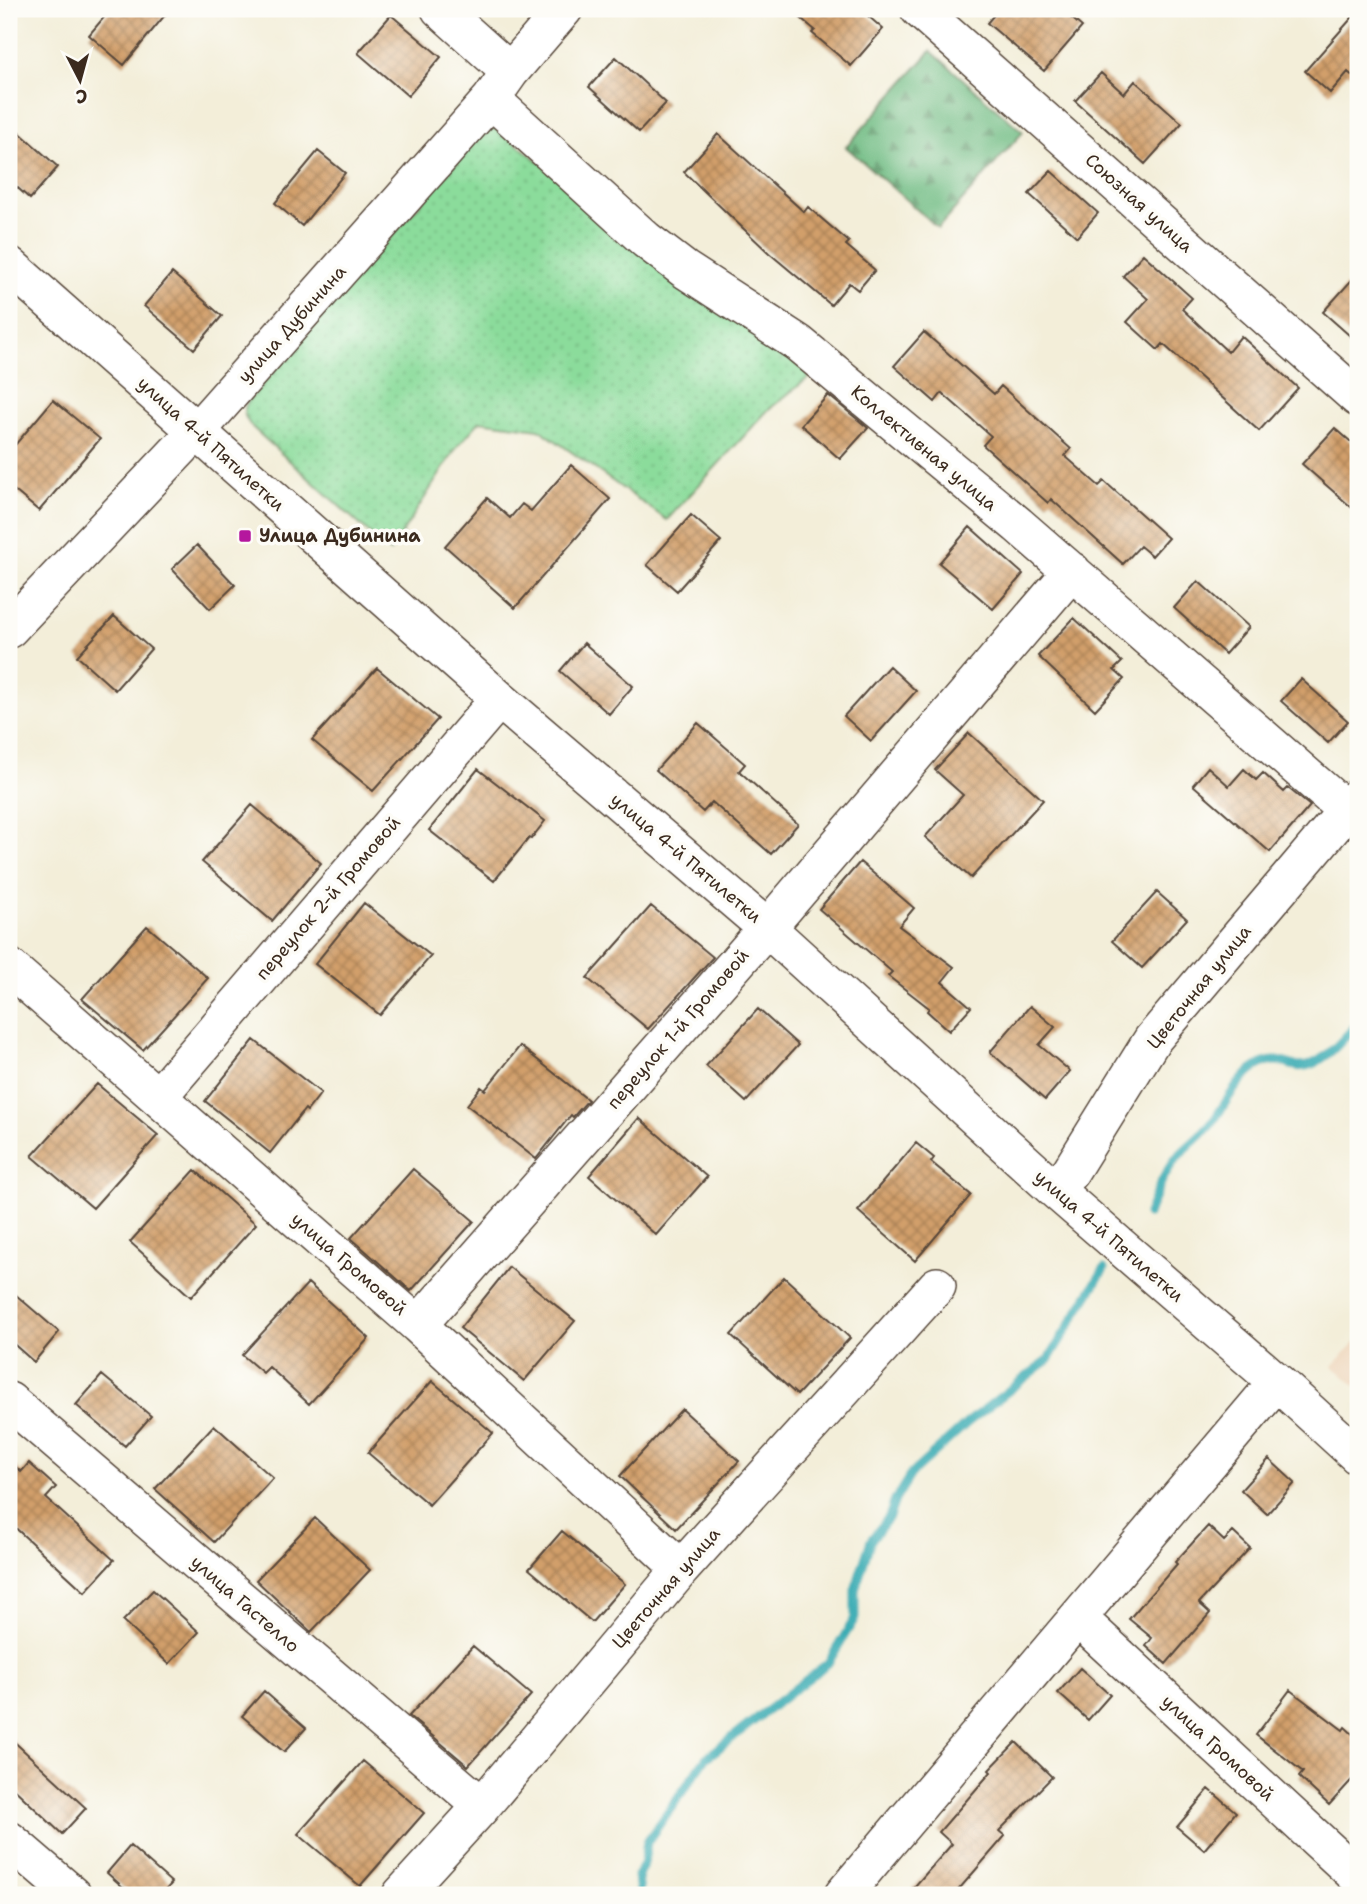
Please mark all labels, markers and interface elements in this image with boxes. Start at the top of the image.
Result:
north arrow [46,46,116,116]
text: С [75,83,89,109]
street label: Союзная улица [1080,148,1198,258]
street label: улица Дубинина [233,260,351,388]
street label: улица 4-й Пятилетки [132,371,290,517]
street label: Коллективная улица [846,380,1002,516]
place label: Улица Дубинина [259,524,421,548]
marker: Улица Дубинина [237,528,253,544]
street label: улица 4-й Пятилетки [605,788,767,928]
street label: переулок 2-й Громовой [250,811,406,985]
street label: Цветочная улица [1141,920,1257,1054]
street label: переулок 1-й Громовой [602,944,754,1114]
street label: улица 4-й Пятилетки [1029,1165,1189,1308]
street label: улица Громовой [286,1207,412,1321]
street label: Цветочная улица [607,1522,725,1654]
street label: улица Гастелло [186,1550,304,1658]
street label: улица Громовой [1157,1690,1280,1807]

